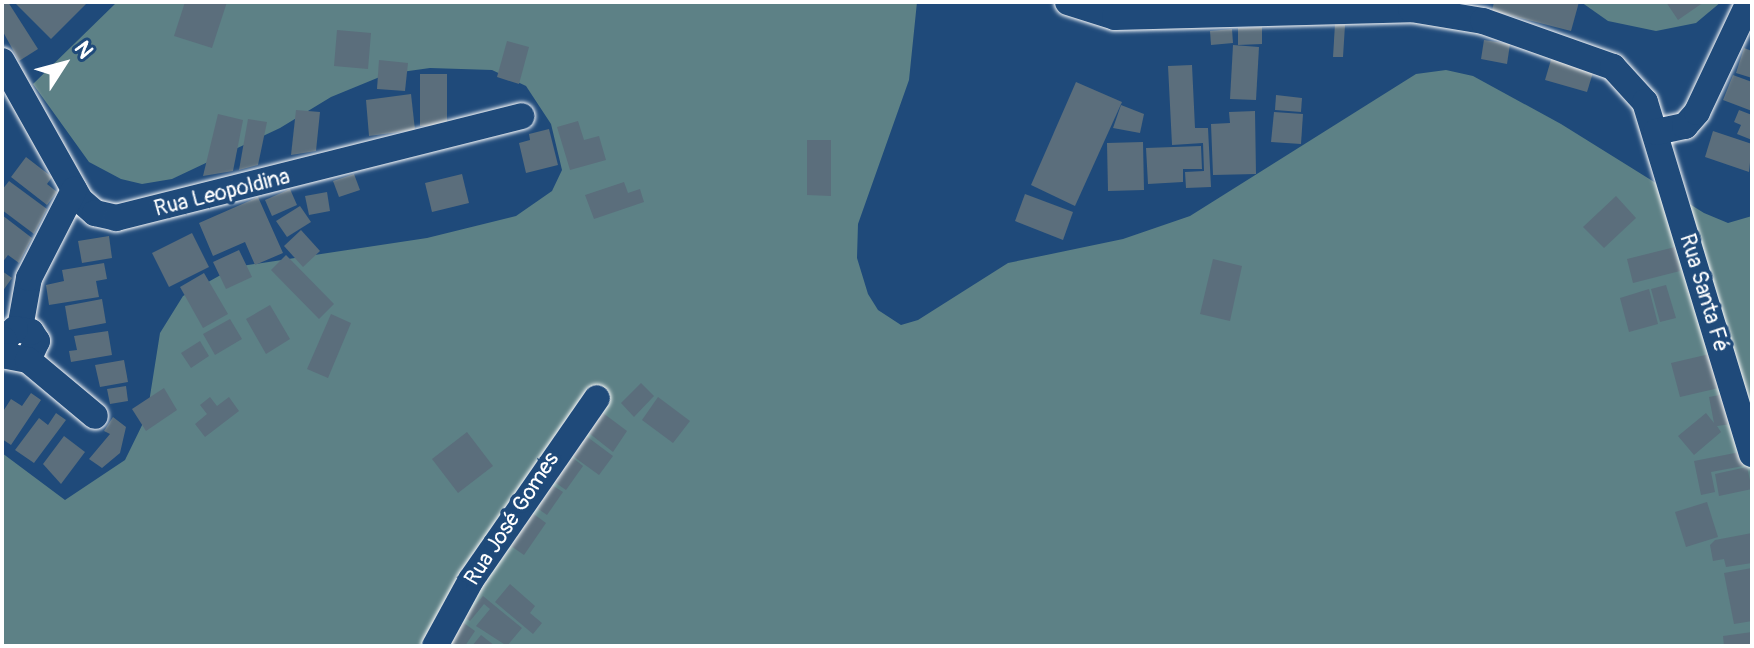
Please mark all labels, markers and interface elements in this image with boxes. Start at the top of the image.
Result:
north arrow [24,24,104,104]
text: N [68,36,99,64]
street label: Rua Leopoldina [152,163,292,223]
street label: Rua Santa Fé [1674,231,1734,355]
street label: Rua José Gomes [459,447,565,591]

